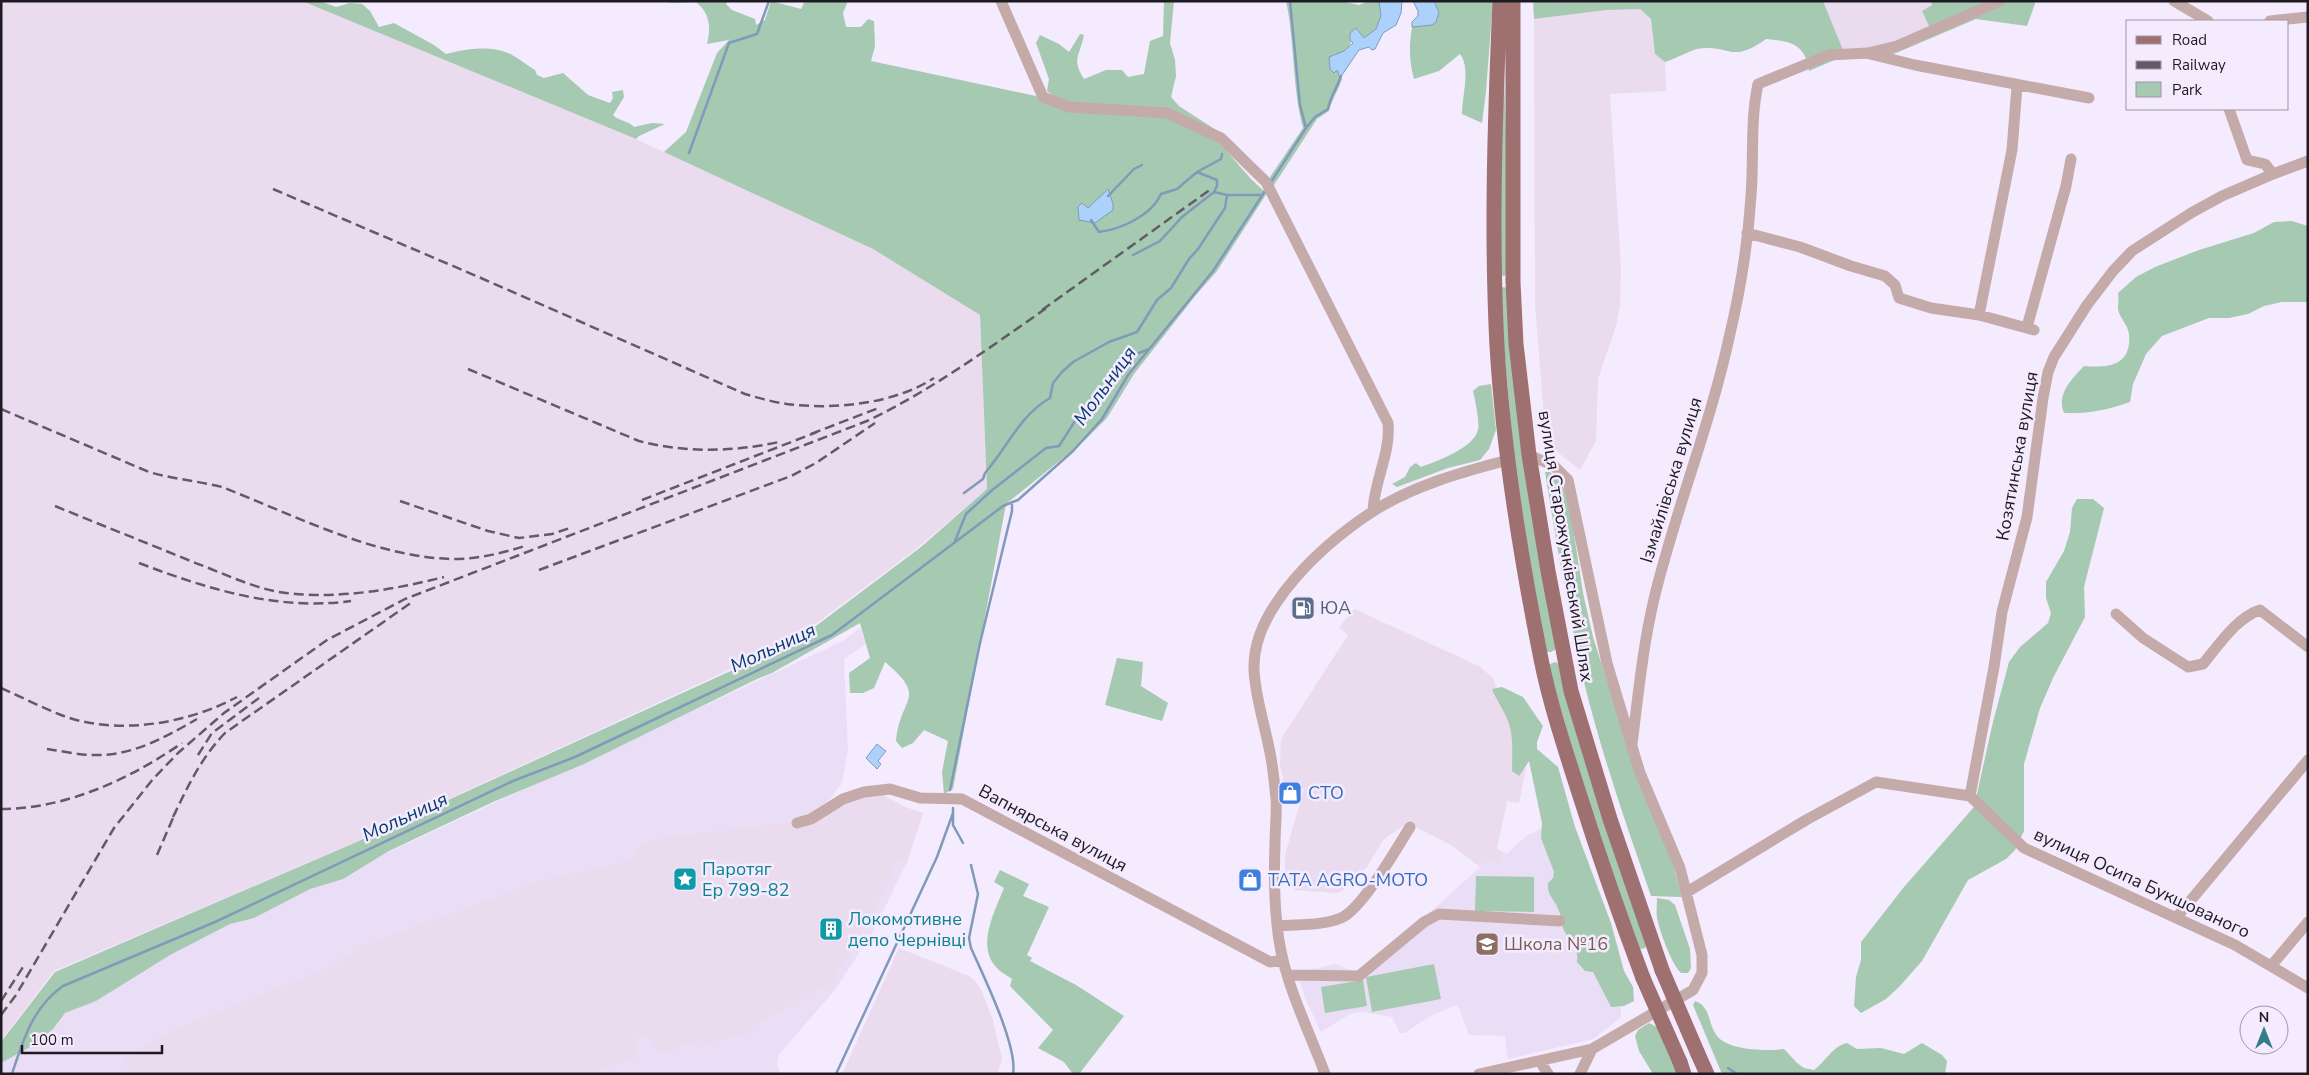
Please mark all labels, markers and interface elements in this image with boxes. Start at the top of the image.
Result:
legend [2126,20,2289,110]
text: Road [2172,30,2207,50]
text: Railway [2172,55,2226,75]
text: Park [2172,80,2202,100]
water label: Мольниця [1068,341,1142,431]
street label: Козятинська вулиця [1990,370,2044,542]
street label: Ізмайлівська вулиця [1634,394,1708,566]
street label: вулиця Старожучківський Шлях [1533,409,1599,684]
fuel station icon: ЮА [1290,595,1316,621]
place label: ЮА [1320,596,1351,620]
water label: Мольниця [726,617,820,679]
street label: Вапнярська вулиця [974,779,1132,877]
shop icon: СТО [1277,780,1303,806]
place label: СТО [1308,781,1344,805]
water label: Мольниця [358,786,452,848]
street label: вулиця Осипа Букшованого [2030,822,2254,944]
place label: Паротяг Ер 799-82 [702,857,789,902]
place icon: Паротяг Ер 799-82 [672,866,698,892]
shop icon: TATA AGRO-MOTO [1237,867,1263,893]
place label: TATA AGRO-MOTO [1268,868,1428,892]
place label: Локомотивне депо Чернівці [848,907,966,952]
building icon: Локомотивне депо Чернівці [818,916,844,942]
school or university icon: Школа №16 [1474,931,1500,957]
place label: Школа №16 [1504,932,1608,956]
north arrow [2239,1005,2289,1055]
text: N [2259,1008,2269,1027]
scale bar [22,1022,162,1054]
text: 100 m [30,1030,74,1050]

